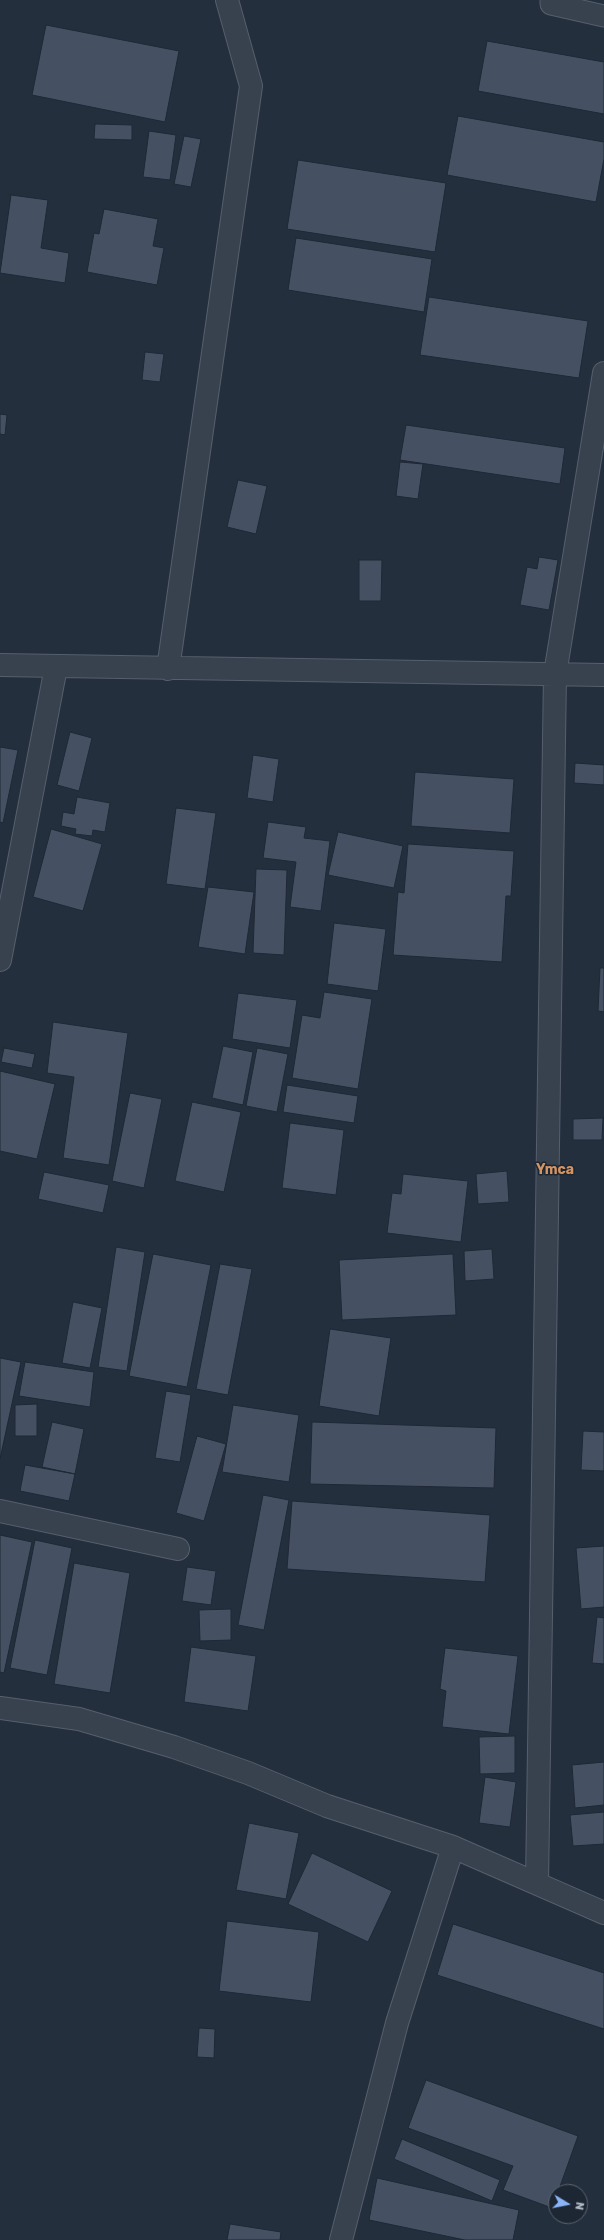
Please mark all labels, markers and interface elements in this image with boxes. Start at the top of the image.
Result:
district label: Ymca [536,1162,574,1178]
north arrow [548,2184,588,2224]
text: N [572,2201,586,2211]

